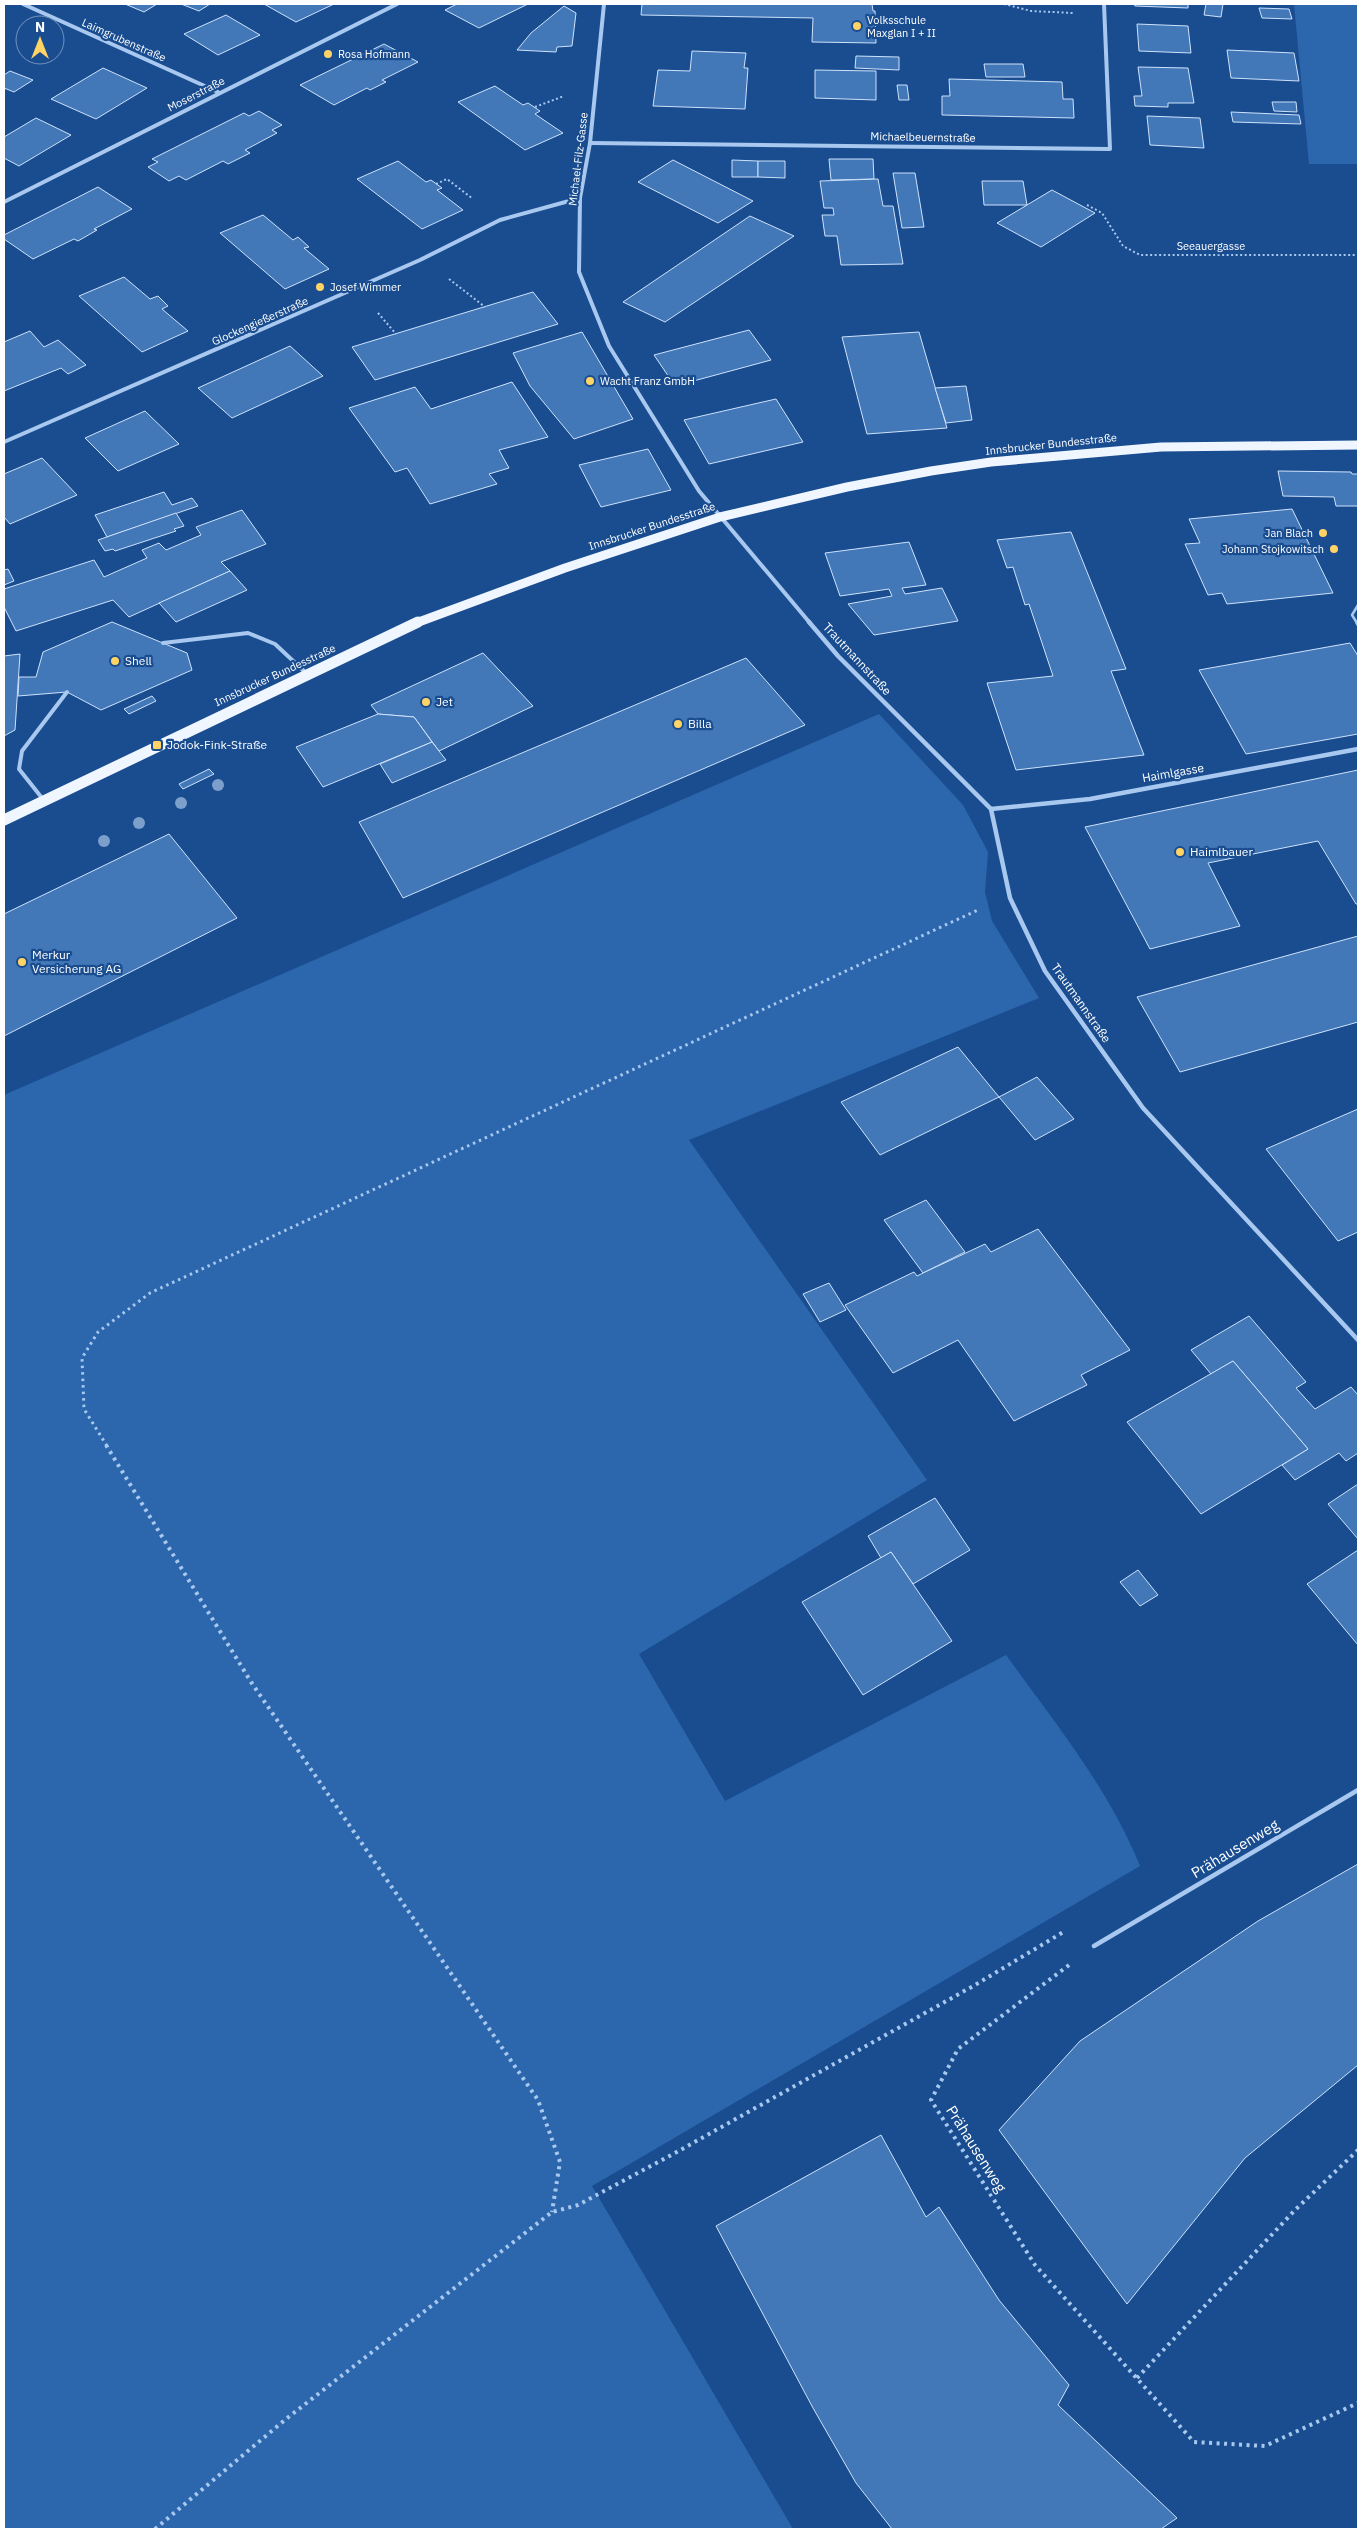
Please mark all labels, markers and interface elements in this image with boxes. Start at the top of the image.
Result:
place label: Volksschule Maxglan I + II [867,13,936,40]
north arrow [15,15,65,65]
street label: Laimgrubenstraße [80,15,168,65]
text: N [35,18,45,36]
marker: Volksschule Maxglan I + II [851,20,863,32]
place label: Rosa Hofmann [338,47,410,61]
marker: Rosa Hofmann [322,48,334,60]
street label: Moserstraße [165,74,227,114]
street label: Michael-Filz-Gasse [565,111,591,207]
street label: Michaelbeuernstraße [870,129,976,145]
street label: Seeauergasse [1177,239,1245,253]
place label: Josef Wimmer [330,280,401,294]
marker: Josef Wimmer [314,281,326,293]
street label: Glockengießerstraße [210,293,310,349]
place label: Wacht Franz GmbH [600,374,695,388]
marker: Wacht Franz GmbH [584,375,596,387]
street label: Innsbrucker Bundesstraße [985,430,1117,458]
street label: Innsbrucker Bundesstraße [587,499,717,553]
place label: Jan Blach [1265,526,1313,540]
marker: Jan Blach [1317,527,1329,539]
place label: Johann Stojkowitsch [1222,542,1324,556]
marker: Johann Stojkowitsch [1328,543,1340,555]
street label: Trautmannstraße [820,619,895,698]
street label: Innsbrucker Bundesstraße [212,641,338,709]
place label: Shell [125,653,152,668]
marker: Shell [109,655,121,667]
place label: Jet [436,694,453,709]
marker: Jet [420,696,432,708]
place label: Billa [688,716,712,731]
marker: Billa [672,718,684,730]
place label: Jodok-Fink-Straße [167,737,268,752]
marker: Jodok-Fink-Straße [151,739,163,751]
street label: Haimlgasse [1141,760,1205,785]
place label: Haimlbauer [1190,844,1253,859]
marker: Haimlbauer [1174,846,1186,858]
place label: Merkur Versicherung AG [32,947,121,976]
marker: Merkur Versicherung AG [16,956,28,968]
street label: Trautmannstraße [1048,960,1115,1046]
street label: Prähausenweg [1187,1815,1282,1882]
street label: Prähausenweg [942,2102,1011,2196]

